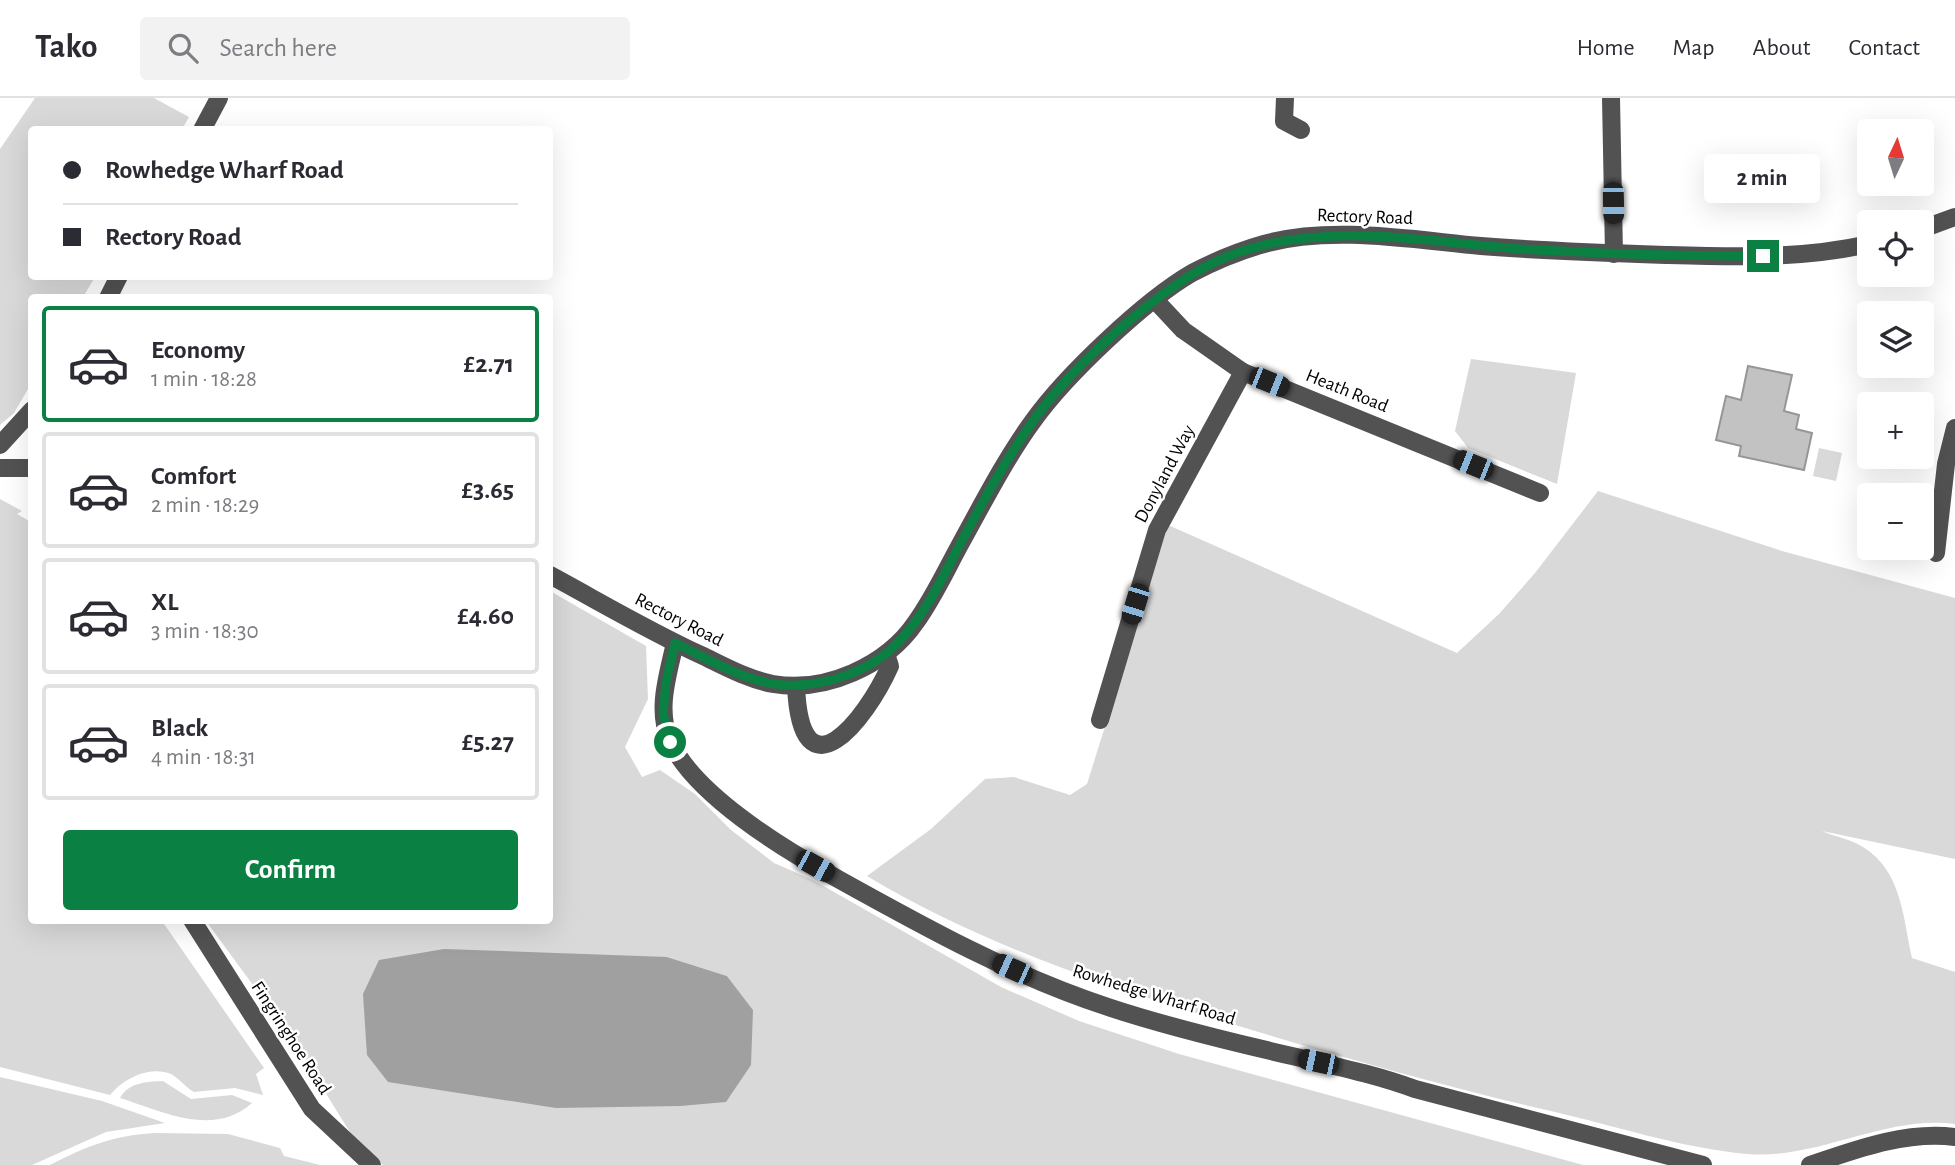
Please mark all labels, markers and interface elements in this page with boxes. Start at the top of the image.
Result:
search box [140,17,630,80]
icon: search [164,29,202,67]
text: Tako [35,31,98,64]
text: Search here [220,35,337,61]
text: Home [1577,36,1635,60]
text: Map [1673,36,1715,60]
text: About [1753,36,1810,60]
text: Contact [1848,36,1920,60]
north arrow [1857,119,1934,196]
map controls [1857,119,1934,560]
callout: 2 min [1705,155,1821,204]
text: Rowhedge Wharf Road [105,157,344,183]
text: 2 min [1736,167,1788,190]
car [1603,182,1624,224]
street label: Rectory Road [1317,206,1414,228]
button: locate [1857,210,1934,287]
text: Rectory Road [105,224,241,250]
route end [1747,240,1779,272]
button: layers [1857,301,1934,378]
icon: car [67,333,130,396]
text: Economy [151,337,245,363]
text: £2.71 [464,351,514,377]
car [1246,364,1293,400]
street label: Heath Road [1303,366,1391,416]
text: 1 min · 18:28 [151,368,257,391]
button: + [1857,392,1934,469]
street label: Donyland Way [1131,422,1199,526]
car [1450,447,1497,483]
icon: car [67,459,130,522]
text: Comfort [151,463,236,489]
text: £3.65 [461,477,514,503]
button: − [1857,483,1934,560]
text: 2 min · 18:29 [151,494,259,517]
car [1119,581,1152,627]
icon: car [67,585,130,648]
text: XL [151,589,178,615]
street label: Rectory Road [632,590,726,650]
text: £4.60 [457,603,514,629]
text: 3 min · 18:30 [151,620,259,643]
icon: car [67,711,130,774]
text: Black [151,715,208,741]
route start [654,726,686,758]
text: £5.27 [462,729,514,755]
text: 4 min · 18:31 [151,746,256,769]
button: Confirm [63,830,518,910]
car [792,847,839,885]
car [989,951,1036,987]
street label: Rowhedge Wharf Road [1070,961,1238,1029]
street label: Fingringhoe Road [247,978,335,1098]
car [1296,1047,1341,1077]

